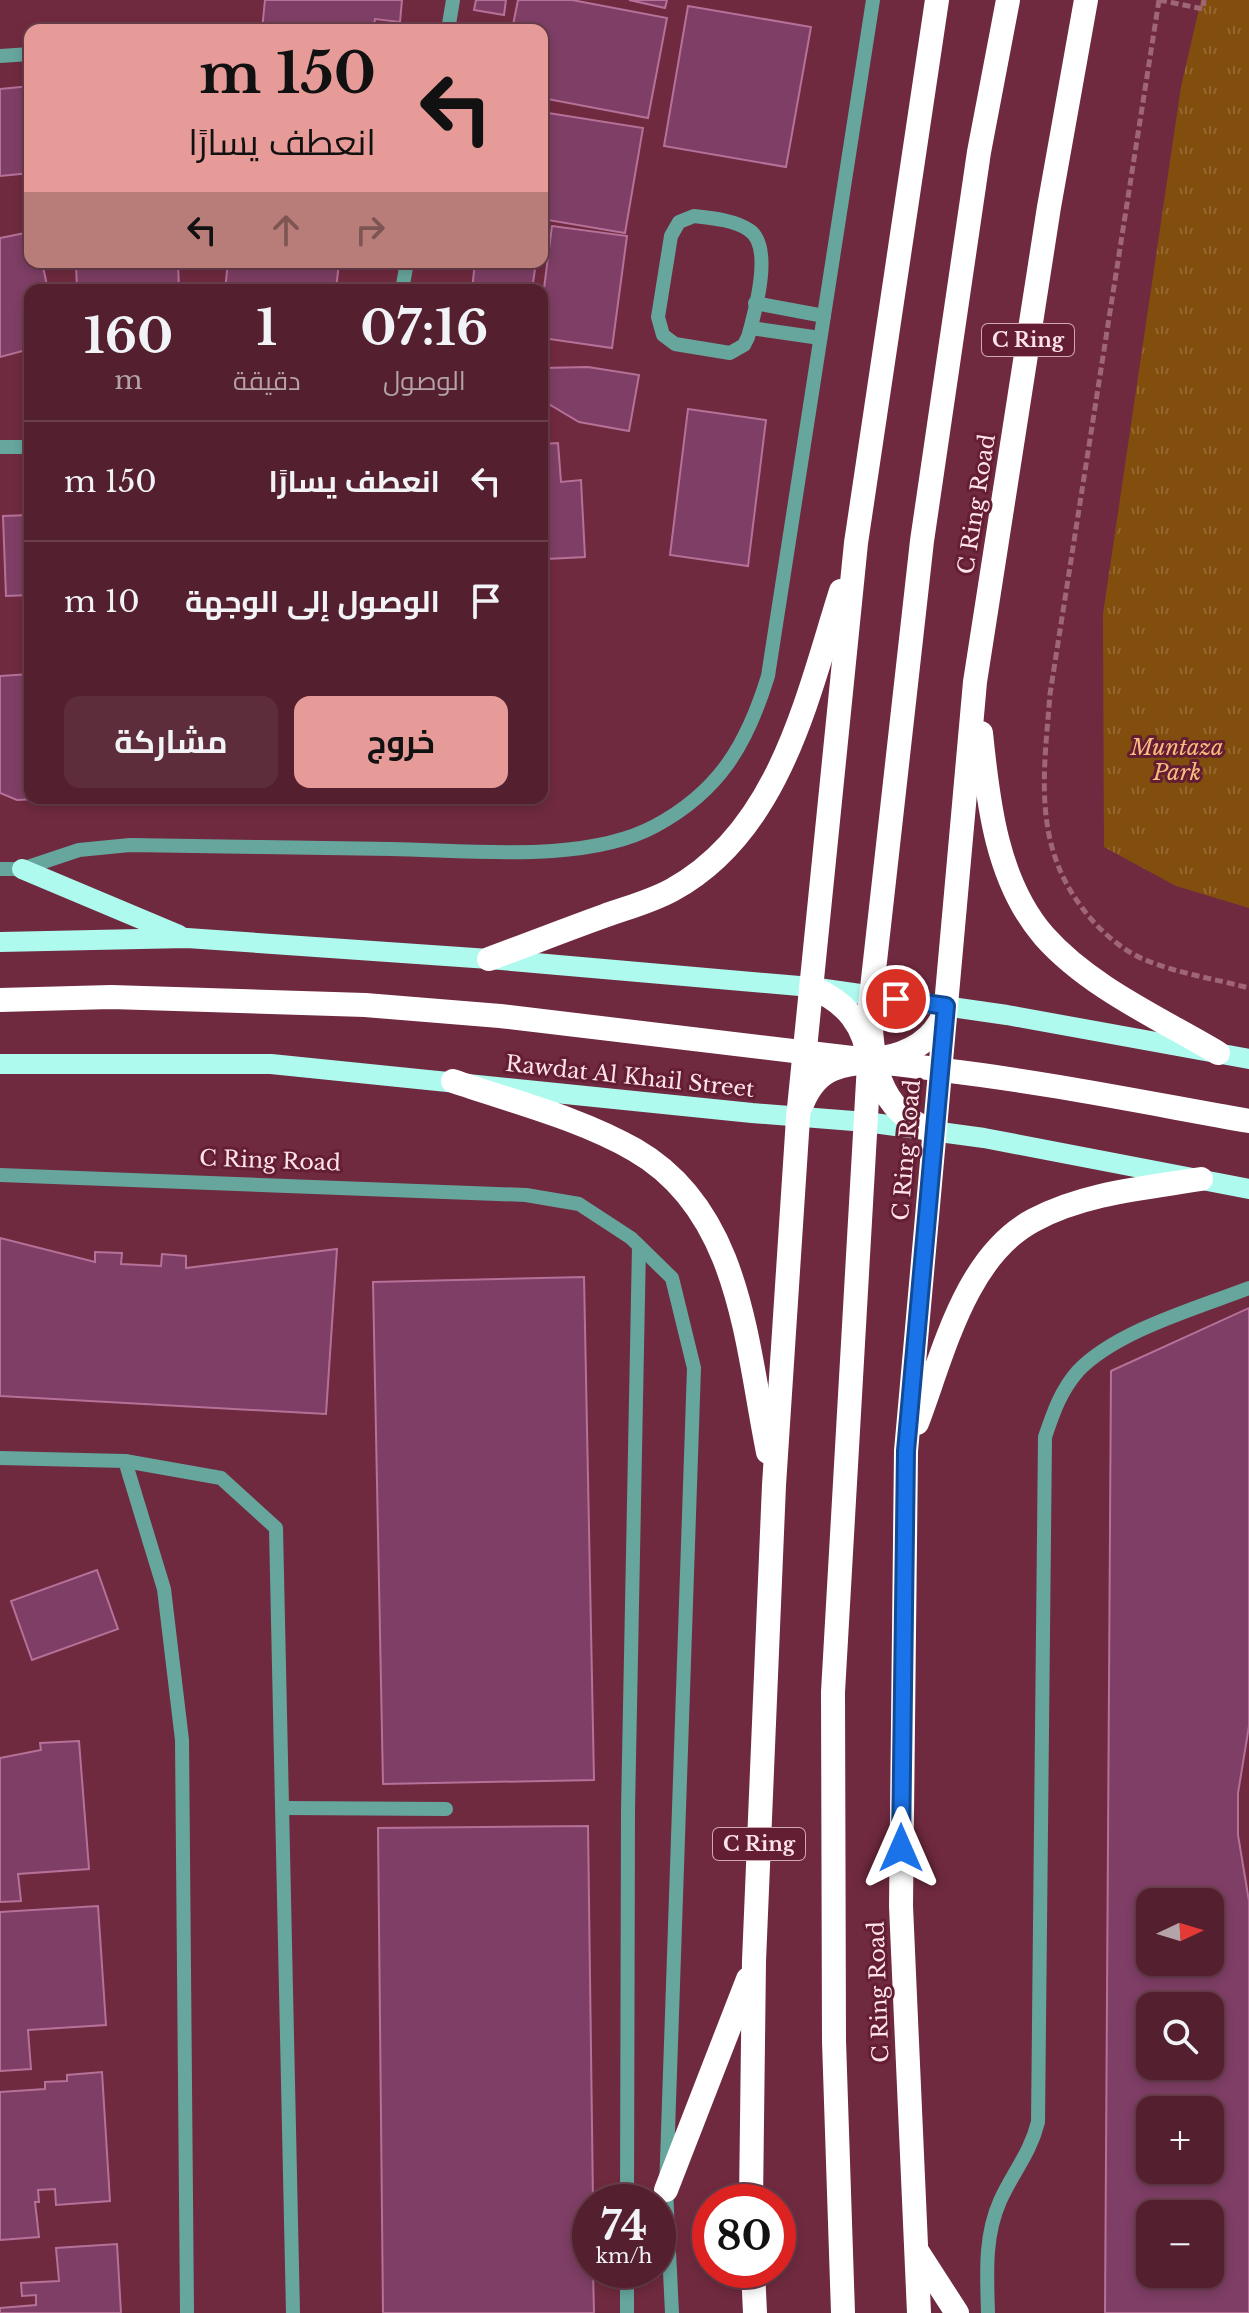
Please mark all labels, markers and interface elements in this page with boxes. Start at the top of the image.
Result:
text: 150 m [199,39,376,108]
icon: left [404,56,508,160]
text: انعطف يسارًا [188,120,376,165]
icon: left [180,208,224,252]
icon: ahead [264,208,308,252]
icon: right [348,208,392,252]
text: 1 [256,298,277,358]
text: 07:16 [360,298,488,358]
text: 160 [84,306,173,366]
road number: C Ring [982,324,1074,356]
text: m [115,364,142,396]
text: دقيقة [233,365,301,397]
text: الوصول [383,365,466,397]
street label: C Ring Road [952,432,1001,576]
icon: left [464,459,508,503]
text: 150 m [64,463,157,500]
text: انعطف يسارًا [268,463,440,500]
icon: arrive [464,579,508,623]
text: 10 m [64,583,140,620]
text: الوصول إلى الوجهة [185,583,440,620]
button: مشاركة [64,696,278,788]
button: خروج [294,696,508,788]
park label: Muntaza Park [1129,734,1224,786]
pin [862,965,930,1033]
icon: arrive [874,977,918,1021]
street label: Rawdat Al Khail Street [504,1050,757,1103]
street label: C Ring Road [887,1078,926,1222]
street label: C Ring Road [199,1145,341,1176]
position arrow [859,1806,943,1890]
road number: C Ring [713,1828,805,1860]
north arrow [1136,1888,1224,1976]
map controls [1136,1888,1224,2288]
street label: C Ring Road [863,1921,894,2063]
button: search [1136,1992,1224,2080]
button: + [1136,2096,1224,2184]
speed limit sign: 80 [692,2184,796,2288]
button: − [1136,2200,1224,2288]
text: 74 [601,2201,647,2251]
text: km/h [596,2244,652,2268]

